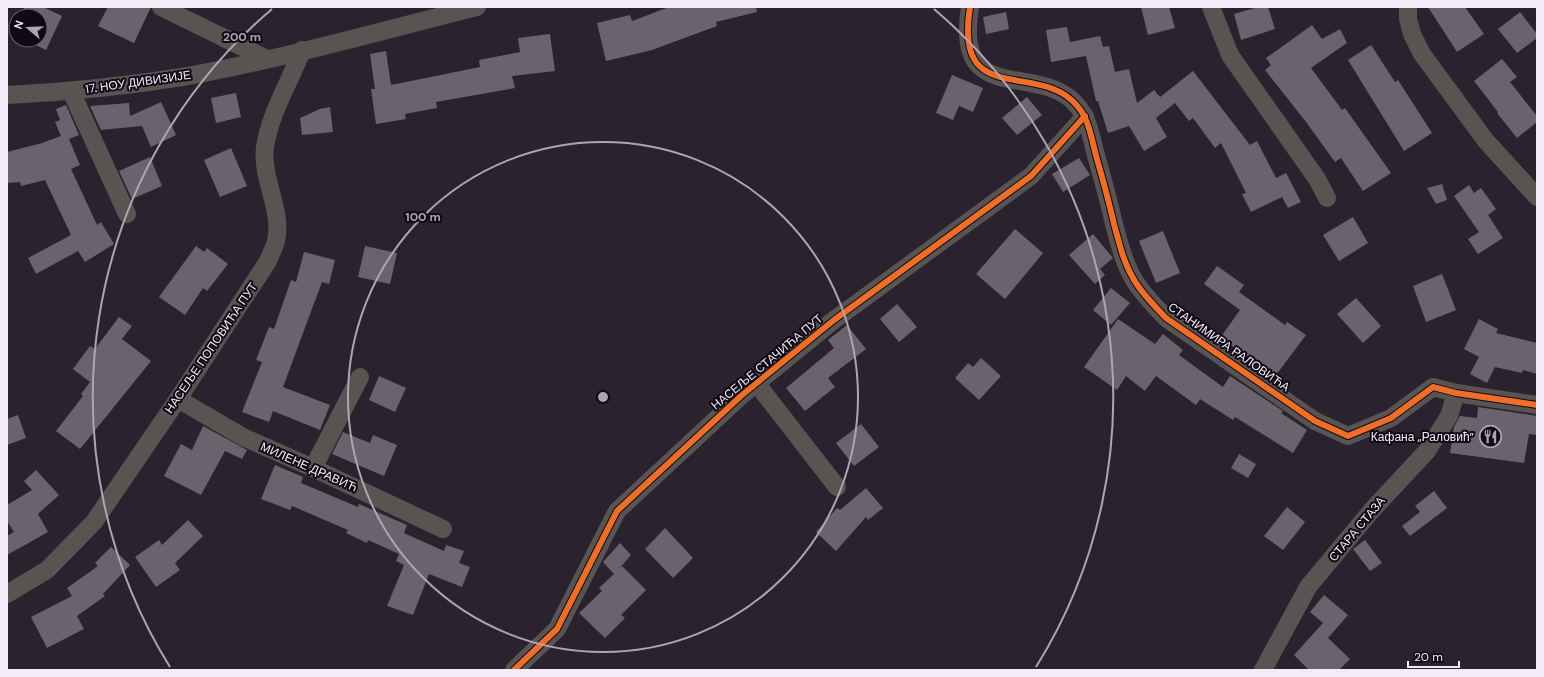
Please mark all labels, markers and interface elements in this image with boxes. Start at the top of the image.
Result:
north arrow [8,8,48,48]
text: N [11,19,26,31]
text: 200 m [223,29,261,45]
street label: 17. НОУ ДИВИЗИЈЕ [84,67,192,97]
text: 100 m [405,209,441,225]
street label: НАСЕЉЕ ПОПОВИЋА ПУТ [161,279,261,417]
street label: СТАНИМИРА РАЛОВИЋА [1165,299,1293,395]
street label: НАСЕЉЕ СТАЧИЋА ПУТ [708,310,827,413]
centre of rings [596,390,610,404]
restaurant icon: Кафана „Раловић” [1477,424,1503,450]
place label: Кафана „Раловић” [1371,429,1475,445]
street label: МИЛЕНЕ ДРАВИЋ [258,438,360,496]
street label: СТАРА СТАЗА [1325,493,1389,565]
scale bar [1408,643,1459,669]
text: 20 m [1414,649,1443,665]

